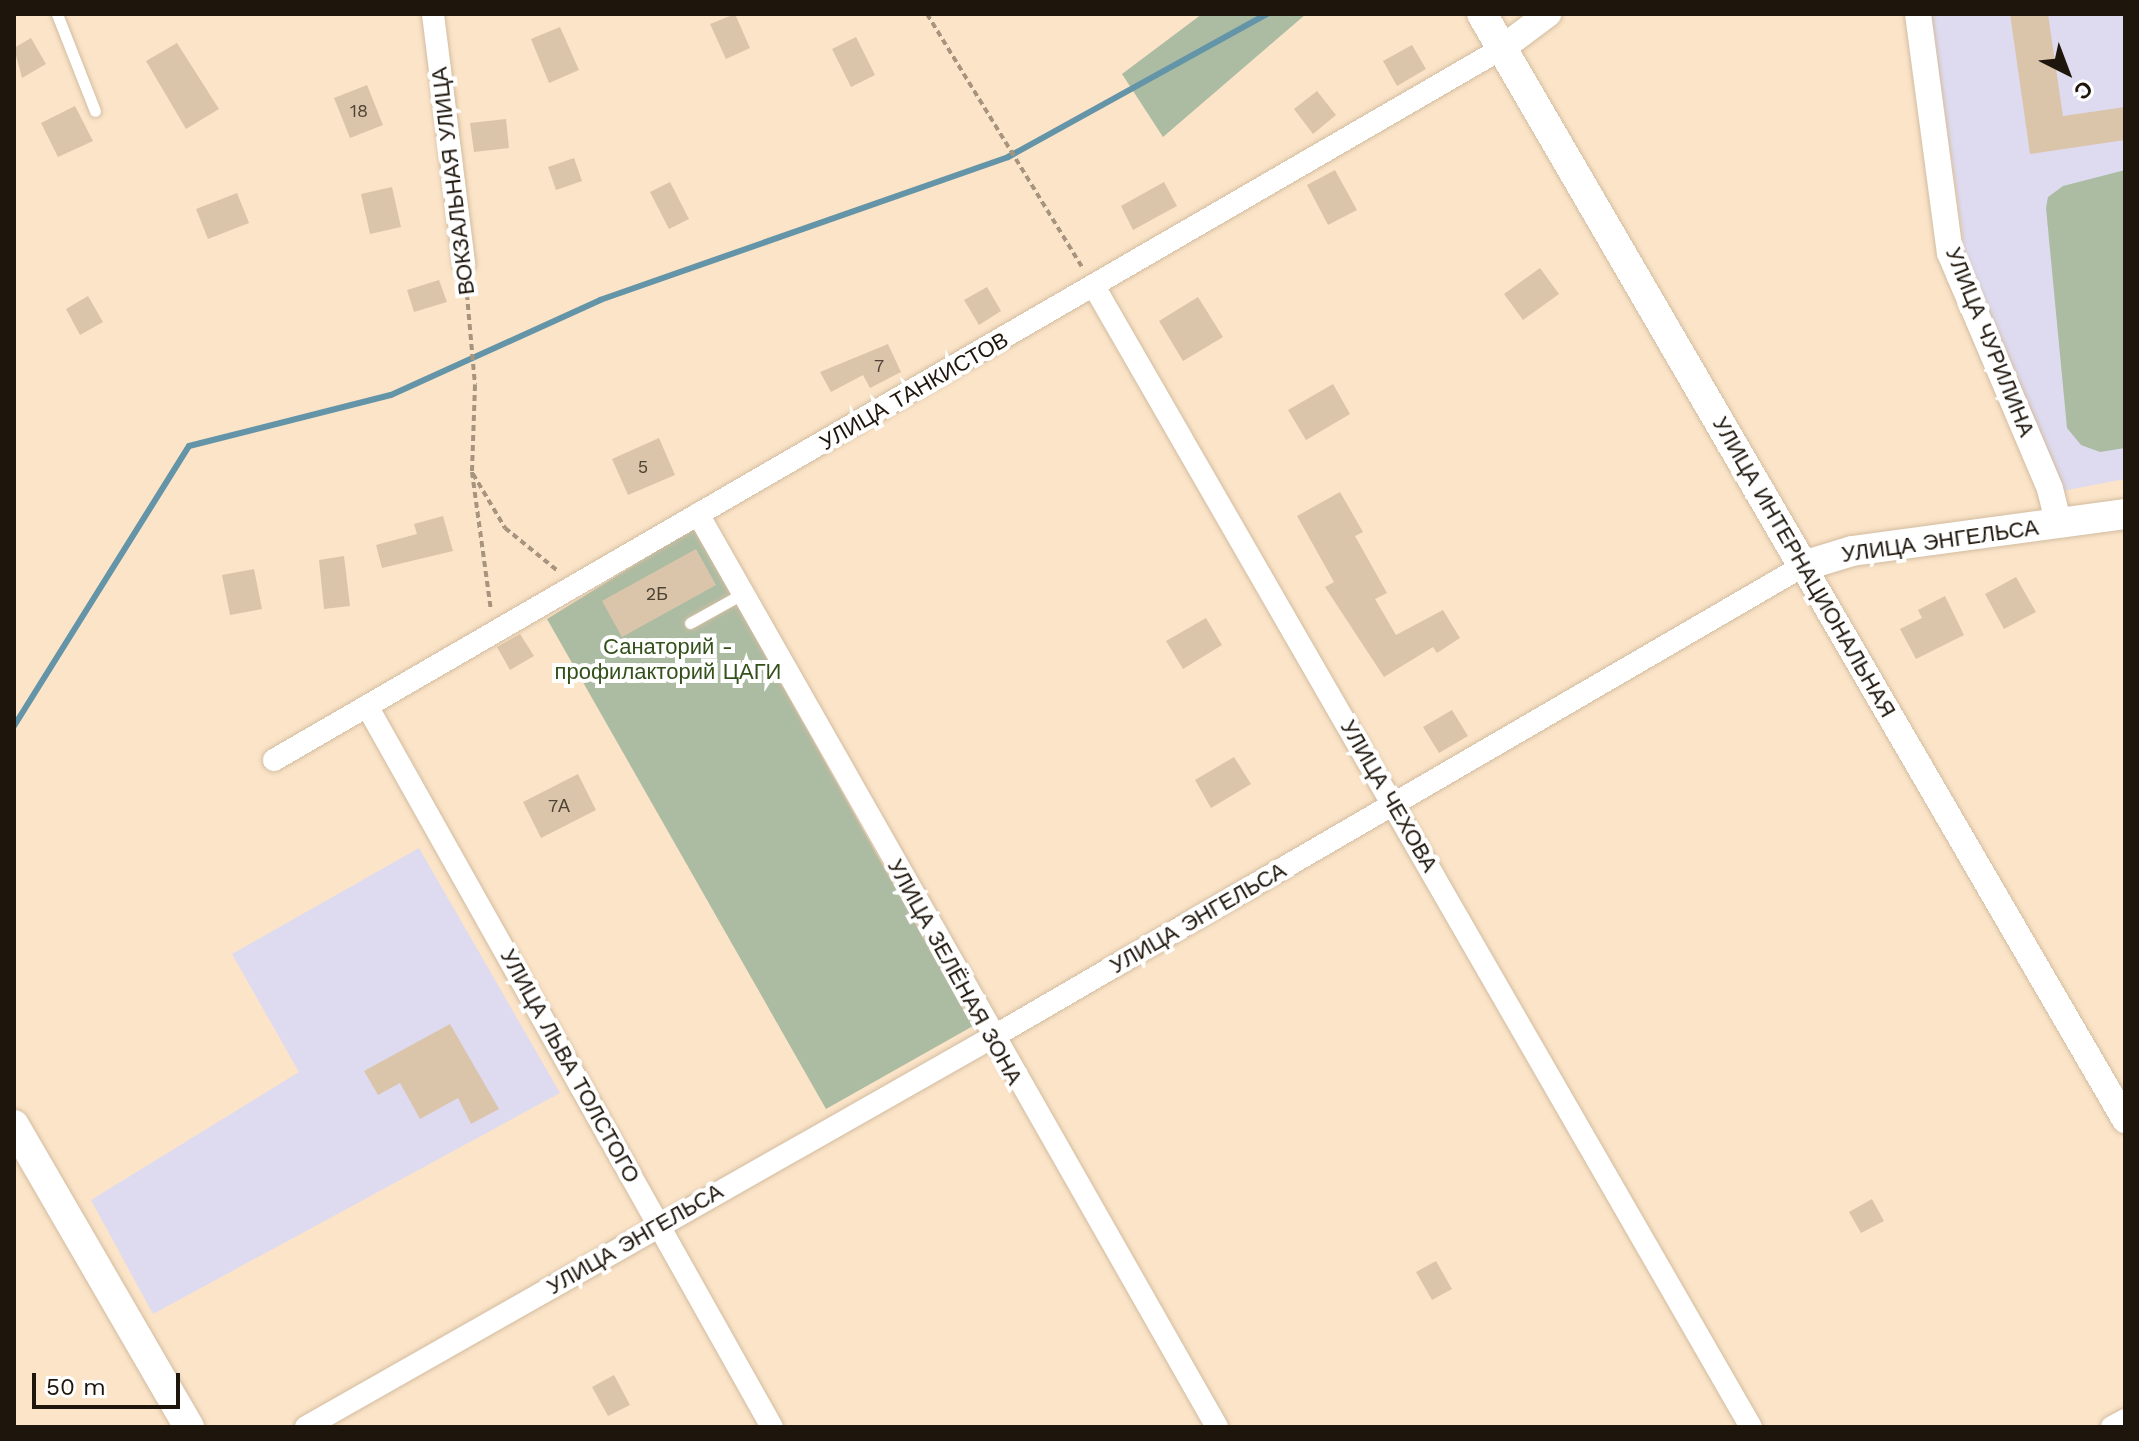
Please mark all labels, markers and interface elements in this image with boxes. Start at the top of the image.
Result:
north arrow [2027,32,2107,112]
street label: ВОКЗАЛЬНАЯ УЛИЦА [426,66,480,296]
text: С [2069,76,2098,105]
house number: 18 [350,100,368,122]
street label: УЛИЦА ЧУРИЛИНА [1940,243,2040,441]
street label: УЛИЦА ТАНКИСТОВ [815,326,1013,456]
house number: 7 [874,355,884,377]
street label: УЛИЦА ИНТЕРНАЦИОНАЛЬНАЯ [1707,412,1901,722]
house number: 5 [638,456,648,478]
street label: УЛИЦА ЭНГЕЛЬСА [1840,514,2040,568]
house number: 2Б [646,583,668,605]
park label: Санаторий - профилакторий ЦАГИ [555,633,781,684]
street label: УЛИЦА ЧЕХОВА [1335,715,1443,877]
house number: 7А [548,795,570,817]
street label: УЛИЦА ЗЕЛЁНАЯ ЗОНА [882,855,1028,1089]
street label: УЛИЦА ЭНГЕЛЬСА [1105,857,1291,979]
street label: УЛИЦА ЛЬВА ТОЛСТОГО [495,944,645,1188]
street label: УЛИЦА ЭНГЕЛЬСА [542,1178,728,1300]
scale bar [36,1357,184,1407]
text: 50 m [46,1373,106,1401]

